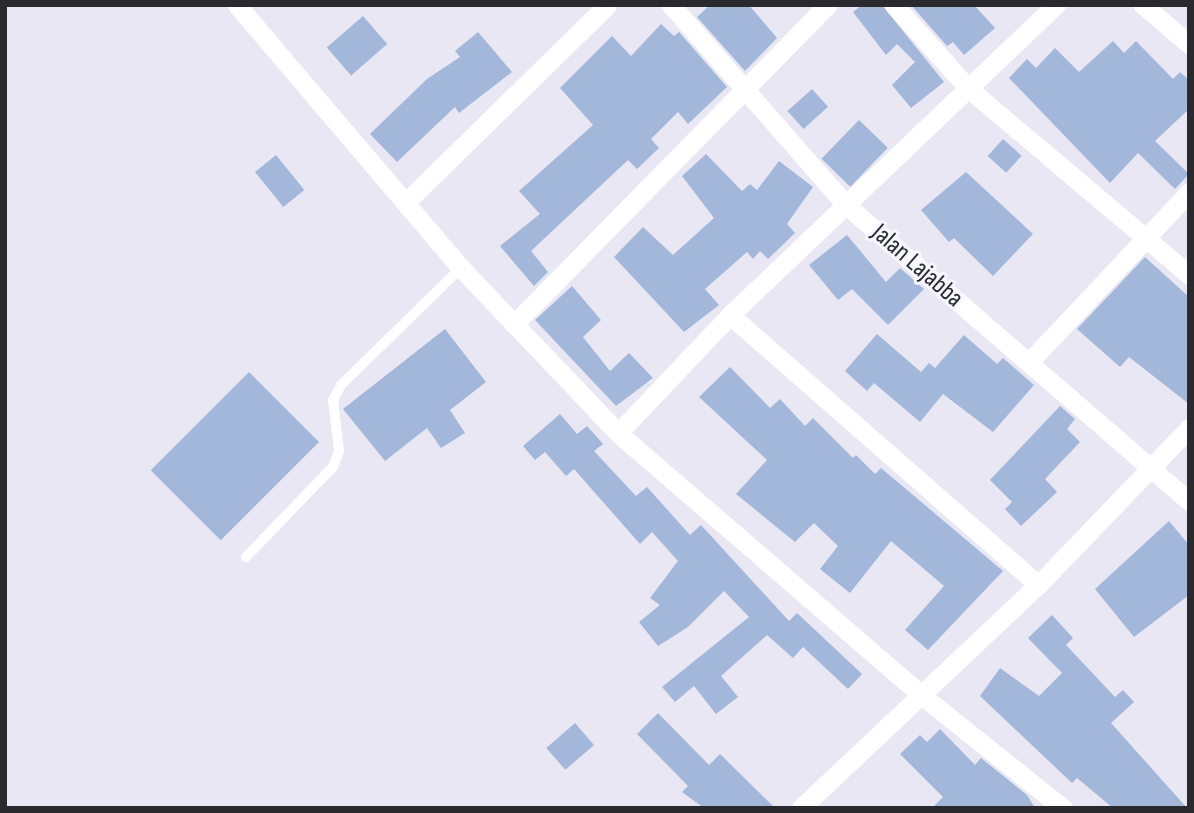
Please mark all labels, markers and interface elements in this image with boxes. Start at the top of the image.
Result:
street label: Jalan Lajabba [865,218,969,314]

